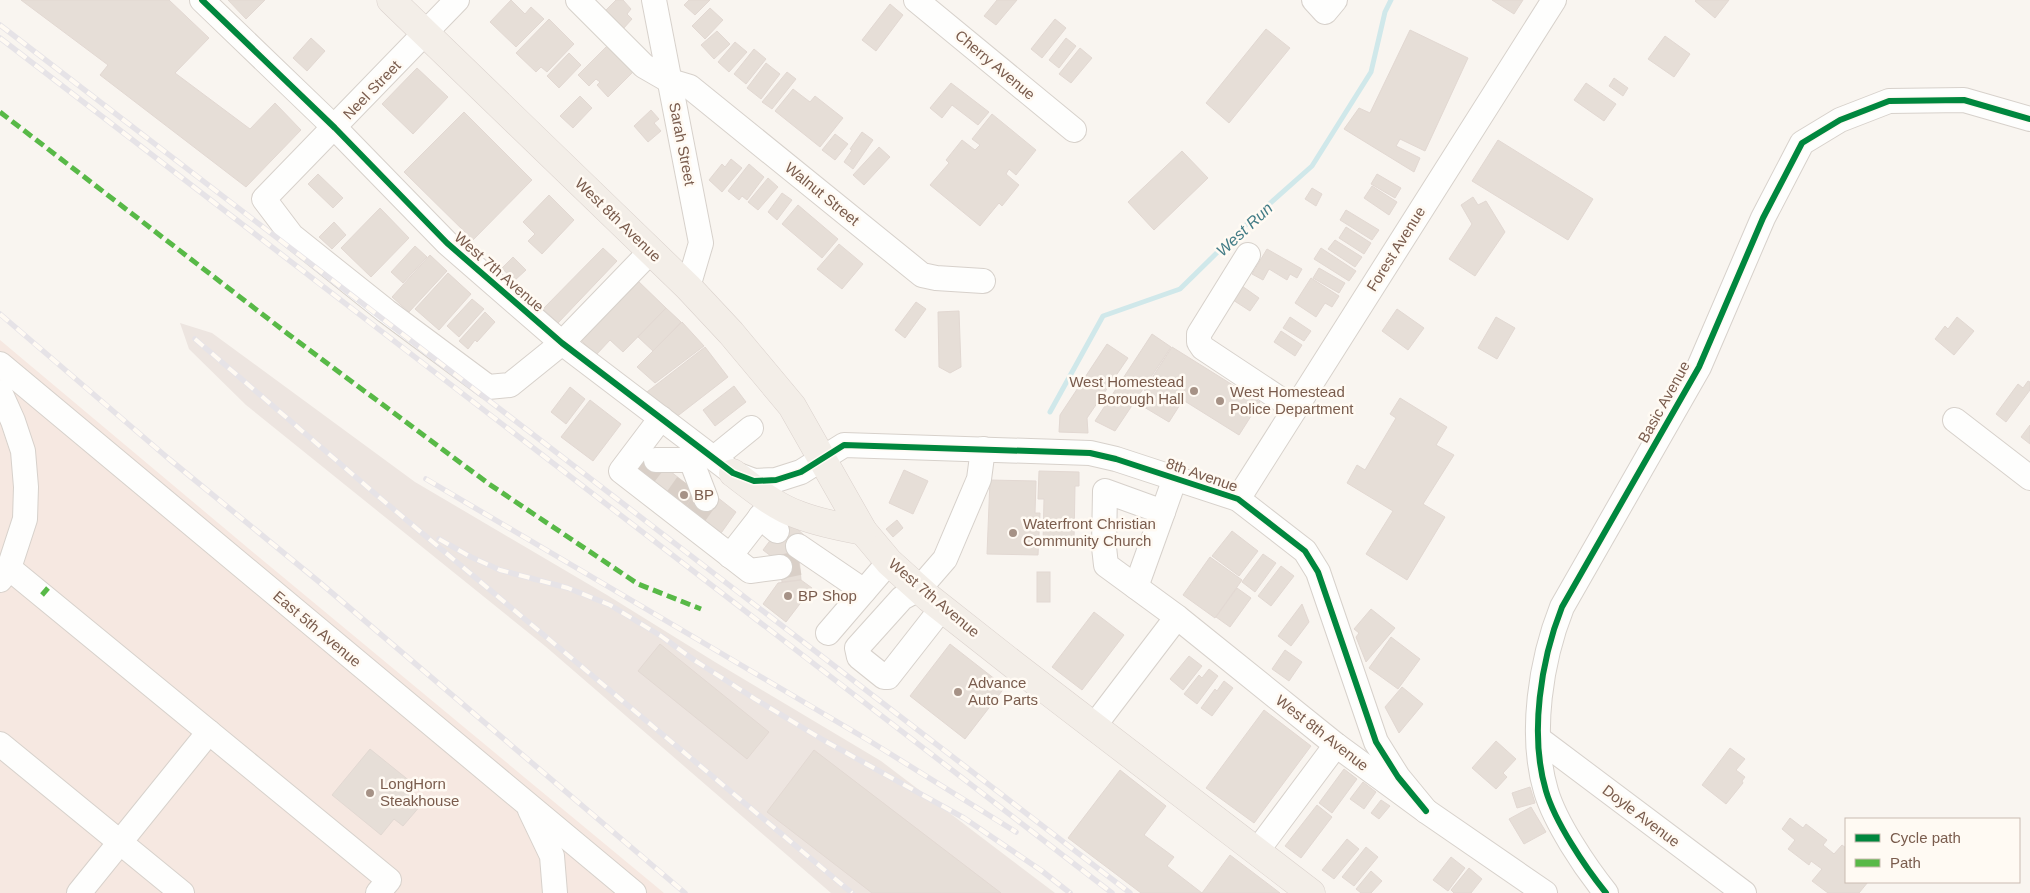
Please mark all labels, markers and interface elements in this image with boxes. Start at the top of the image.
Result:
street label: Cherry Avenue [952,26,1039,103]
street label: Neel Street [339,56,404,123]
street label: Sarah Street [666,101,699,188]
street label: Walnut Street [782,159,863,229]
street label: West 8th Avenue [572,174,665,265]
water label: West Run [1213,199,1276,259]
street label: Forest Avenue [1363,203,1428,294]
street label: West 7th Avenue [451,228,547,315]
street label: Basic Avenue [1634,358,1693,446]
place label: West Homestead Borough Hall [1069,373,1184,407]
place label: West Homestead Police Department [1230,383,1354,417]
marker: West Homestead Borough Hall [1188,385,1200,397]
marker: West Homestead Police Department [1214,395,1226,407]
street label: 8th Avenue [1164,454,1240,495]
place label: BP [694,486,714,503]
marker: BP [678,489,690,501]
place label: Waterfront Christian Community Church [1023,515,1156,549]
marker: Waterfront Christian Community Church [1007,527,1019,539]
street label: West 7th Avenue [886,555,983,640]
street label: East 5th Avenue [270,587,365,670]
place label: BP Shop [798,587,857,604]
marker: BP Shop [782,590,794,602]
place label: Advance Auto Parts [968,674,1038,708]
marker: Advance Auto Parts [952,686,964,698]
street label: West 8th Avenue [1273,691,1372,774]
place label: LongHorn Steakhouse [380,775,459,809]
street label: Doyle Avenue [1599,781,1683,850]
marker: LongHorn Steakhouse [364,787,376,799]
legend [1845,818,2020,883]
text: Cycle path [1890,829,1961,846]
text: Path [1890,854,1921,871]

